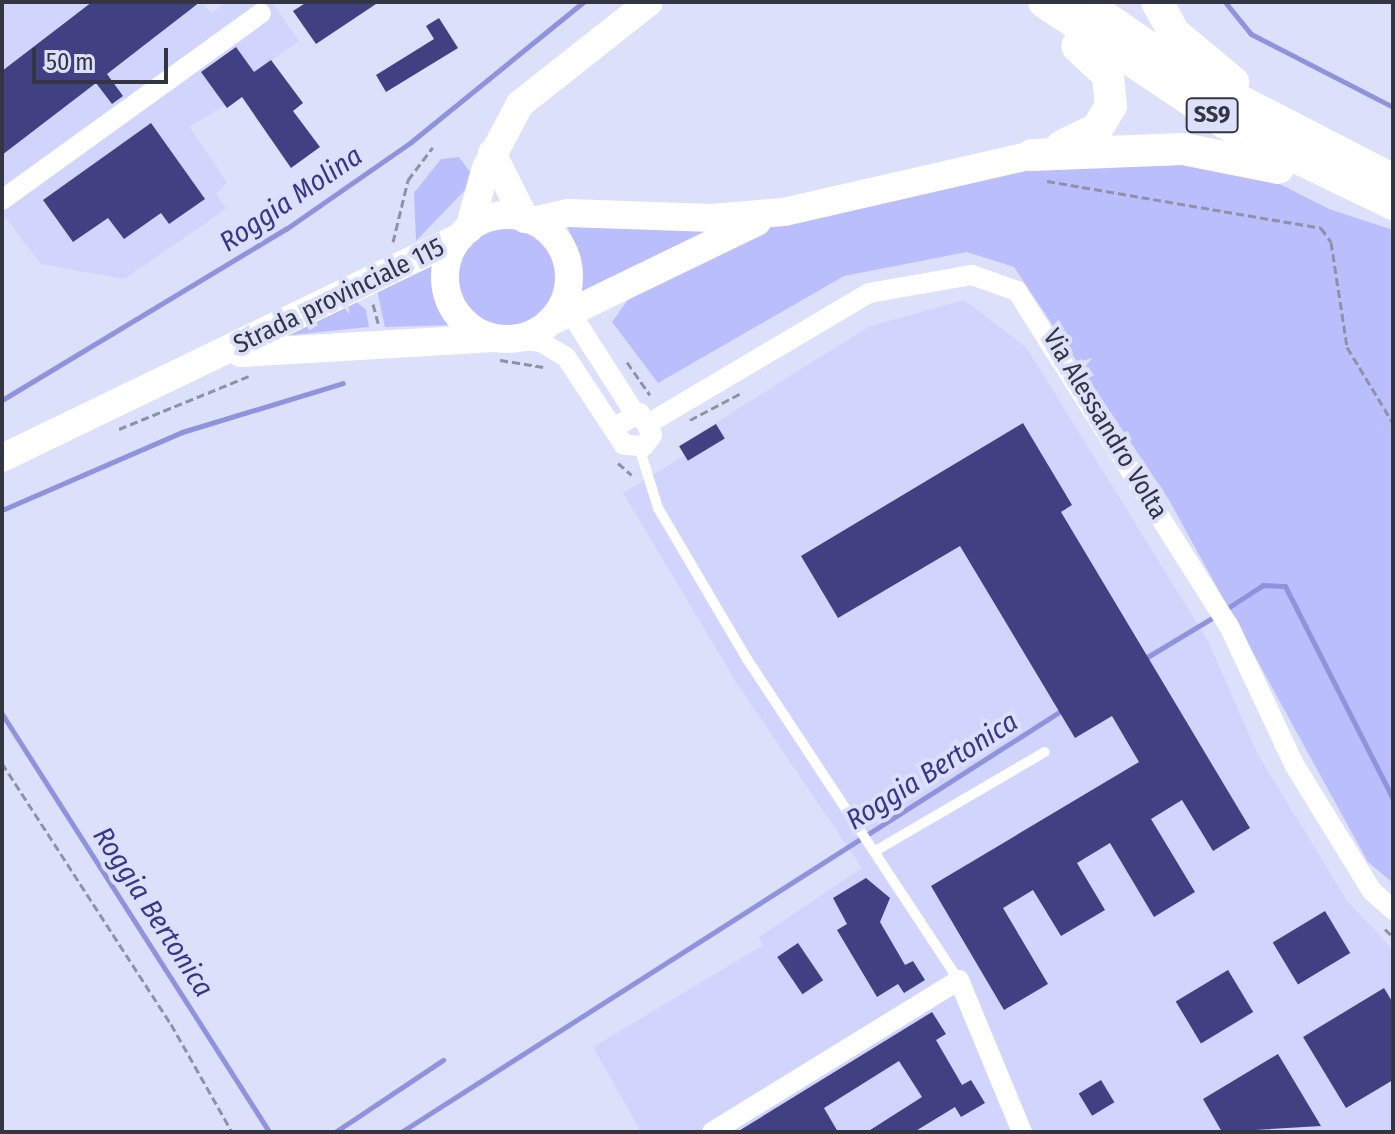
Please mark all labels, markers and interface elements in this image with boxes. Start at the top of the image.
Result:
scale bar [36,32,172,82]
text: 50 m [46,48,94,76]
road number: SS9 [1184,95,1240,135]
water label: Roggia Molina [213,139,369,259]
street label: Strada provinciale 115 [229,231,449,361]
street label: Via Alessandro Volta [1036,323,1174,525]
water label: Roggia Bertonica [840,705,1024,837]
water label: Roggia Bertonica [86,821,220,1003]

